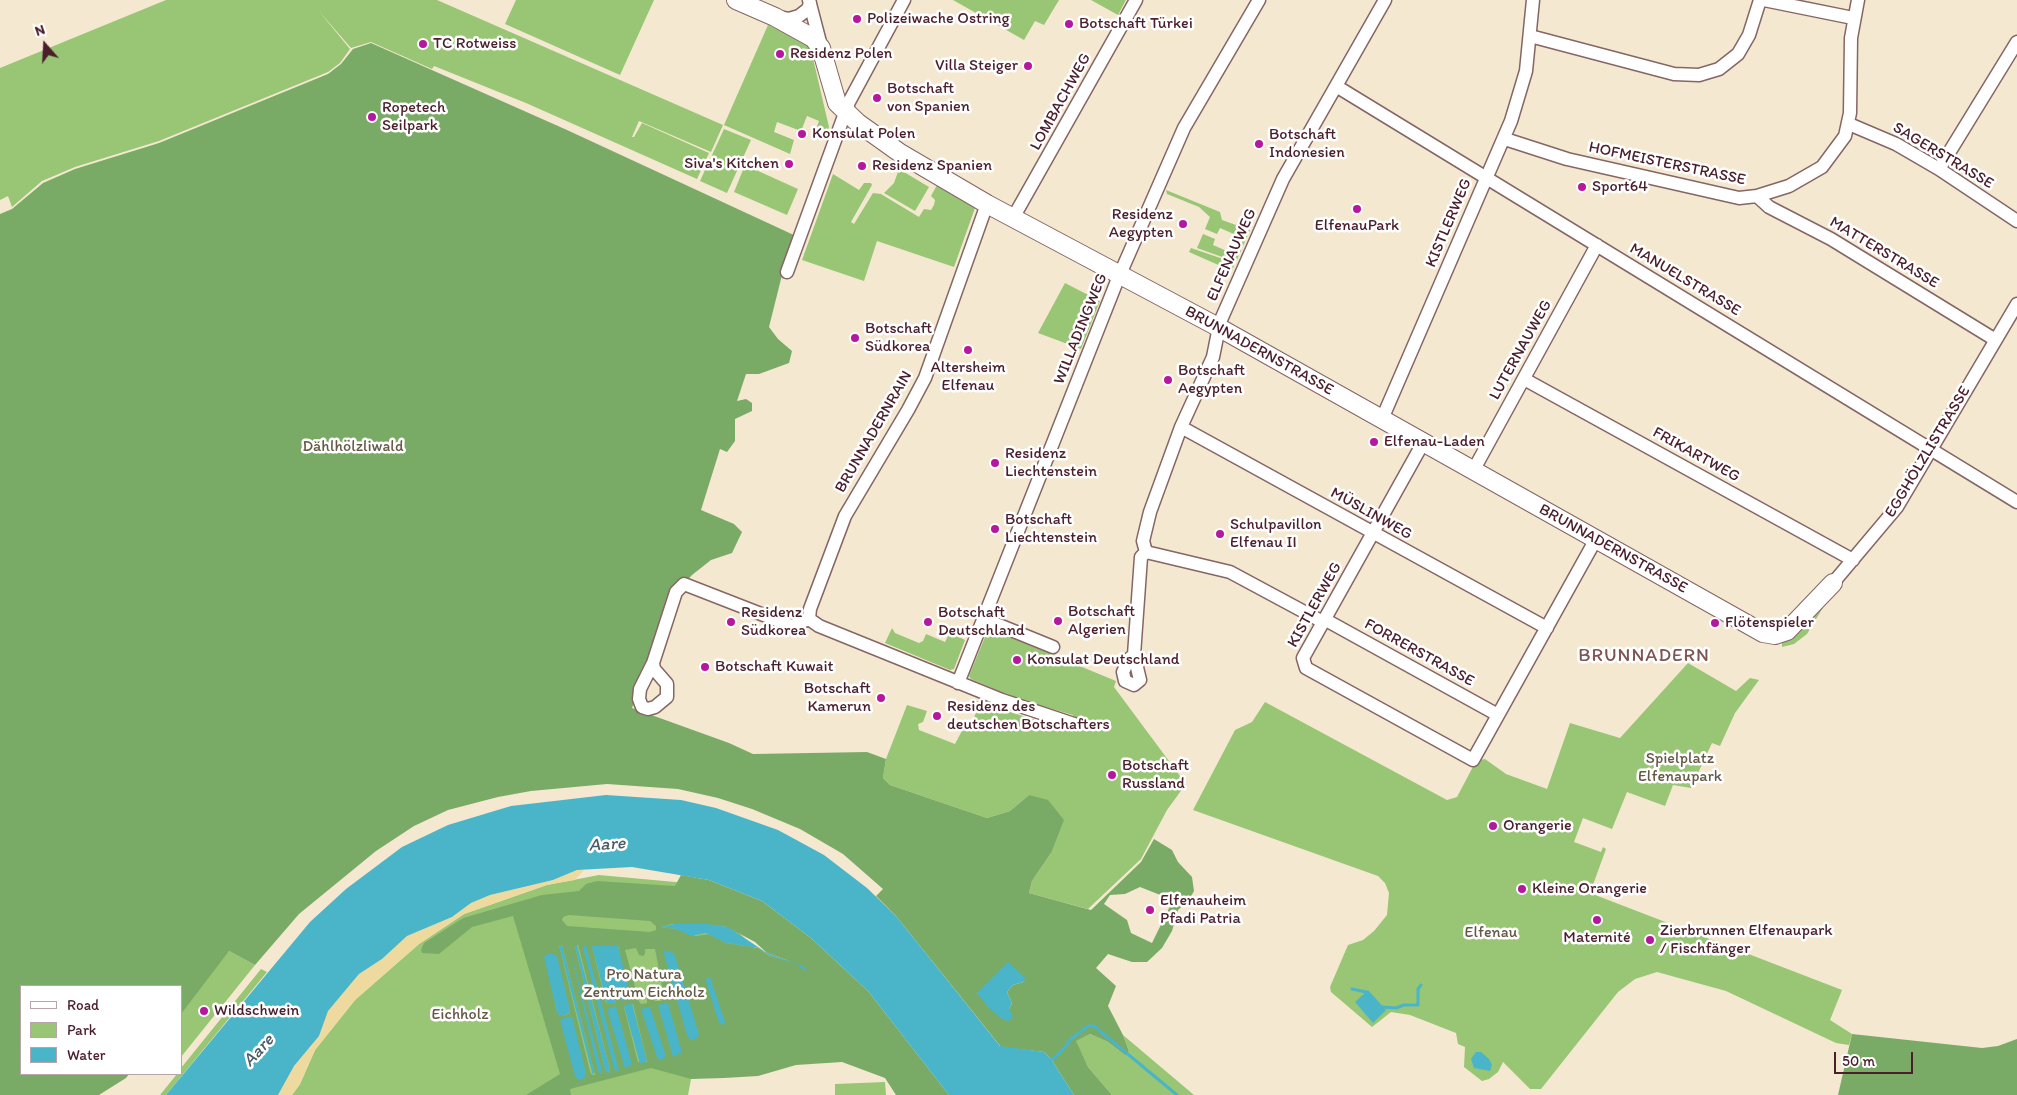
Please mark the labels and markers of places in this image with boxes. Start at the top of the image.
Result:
place label: Polizeiwache Ostring [867,9,1010,29]
marker: Polizeiwache Ostring [851,13,863,25]
place label: Botschaft Türkei [1079,14,1193,34]
marker: Botschaft Türkei [1063,18,1075,30]
place label: TC Rotweiss [433,34,516,54]
marker: TC Rotweiss [417,38,429,50]
place label: Residenz Polen [790,44,892,64]
marker: Residenz Polen [774,48,786,60]
place label: Villa Steiger [935,56,1018,76]
marker: Villa Steiger [1022,60,1034,72]
place label: Botschaft von Spanien [887,79,970,117]
marker: Botschaft von Spanien [871,92,883,104]
place label: Ropetech Seilpark [382,98,446,136]
marker: Ropetech Seilpark [366,111,378,123]
place label: Konsulat Polen [812,124,915,144]
place label: Botschaft Indonesien [1269,125,1345,163]
marker: Konsulat Polen [796,128,808,140]
marker: Botschaft Indonesien [1253,138,1265,150]
place label: Siva's Kitchen [684,154,779,174]
place label: Residenz Spanien [872,156,992,176]
marker: Siva's Kitchen [783,158,795,170]
marker: Residenz Spanien [856,160,868,172]
place label: Sport64 [1592,177,1648,197]
marker: Sport64 [1576,181,1588,193]
marker: ElfenauPark [1351,203,1363,215]
place label: Residenz Aegypten [1109,205,1173,243]
place label: ElfenauPark [1315,216,1399,236]
marker: Residenz Aegypten [1177,218,1189,230]
place label: Botschaft Südkorea [865,319,932,357]
marker: Botschaft Südkorea [849,332,861,344]
marker: Altersheim Elfenau [962,344,974,356]
place label: Altersheim Elfenau [930,358,1006,396]
place label: Botschaft Aegypten [1178,361,1245,399]
marker: Botschaft Aegypten [1162,374,1174,386]
place label: Elfenau-Laden [1384,432,1485,452]
marker: Elfenau-Laden [1368,436,1380,448]
place label: Residenz Liechtenstein [1005,444,1097,482]
marker: Residenz Liechtenstein [989,457,1001,469]
place label: Botschaft Liechtenstein [1005,510,1097,548]
place label: Schulpavillon Elfenau II [1230,515,1322,553]
marker: Botschaft Liechtenstein [989,523,1001,535]
marker: Schulpavillon Elfenau II [1214,528,1226,540]
place label: Botschaft Algerien [1068,602,1135,640]
place label: Residenz Südkorea [741,603,806,641]
place label: Botschaft Deutschland [938,603,1025,641]
place label: Flötenspieler [1725,613,1814,633]
marker: Botschaft Algerien [1052,615,1064,627]
marker: Residenz Südkorea [725,616,737,628]
marker: Botschaft Deutschland [922,616,934,628]
marker: Flötenspieler [1709,617,1721,629]
place label: Konsulat Deutschland [1027,650,1180,670]
marker: Konsulat Deutschland [1011,654,1023,666]
place label: Botschaft Kuwait [715,657,834,677]
marker: Botschaft Kuwait [699,661,711,673]
place label: Botschaft Kamerun [804,679,871,717]
marker: Botschaft Kamerun [875,692,887,704]
place label: Residenz des deutschen Botschafters [947,697,1110,735]
marker: Residenz des deutschen Botschafters [931,710,943,722]
place label: Botschaft Russland [1122,756,1189,794]
marker: Botschaft Russland [1106,769,1118,781]
place label: Orangerie [1503,816,1572,836]
marker: Orangerie [1487,820,1499,832]
place label: Kleine Orangerie [1532,879,1647,899]
marker: Kleine Orangerie [1516,883,1528,895]
place label: Elfenauheim Pfadi Patria [1160,891,1246,929]
marker: Elfenauheim Pfadi Patria [1144,904,1156,916]
marker: Maternité [1591,914,1603,926]
place label: Zierbrunnen Elfenaupark / Fischfänger [1660,921,1833,959]
place label: Maternité [1563,928,1631,948]
marker: Zierbrunnen Elfenaupark / Fischfänger [1644,934,1656,946]
place label: Wildschwein [214,1001,299,1021]
marker: Wildschwein [198,1005,210,1017]

